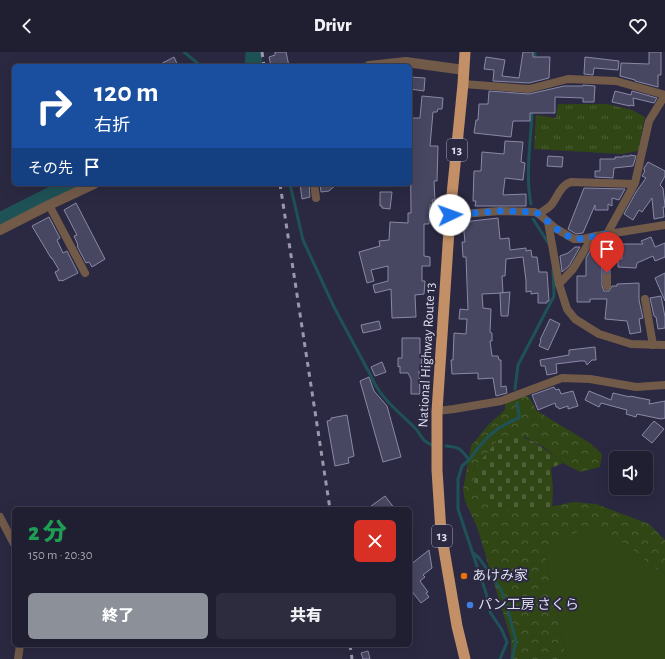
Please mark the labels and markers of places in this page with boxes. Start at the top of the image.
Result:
pin [590,232,624,273]
place label: あけみ家 [472,568,528,583]
marker: あけみ家 [459,571,469,581]
place label: パン工房 さくら [478,597,579,612]
marker: パン工房 さくら [465,600,475,610]

